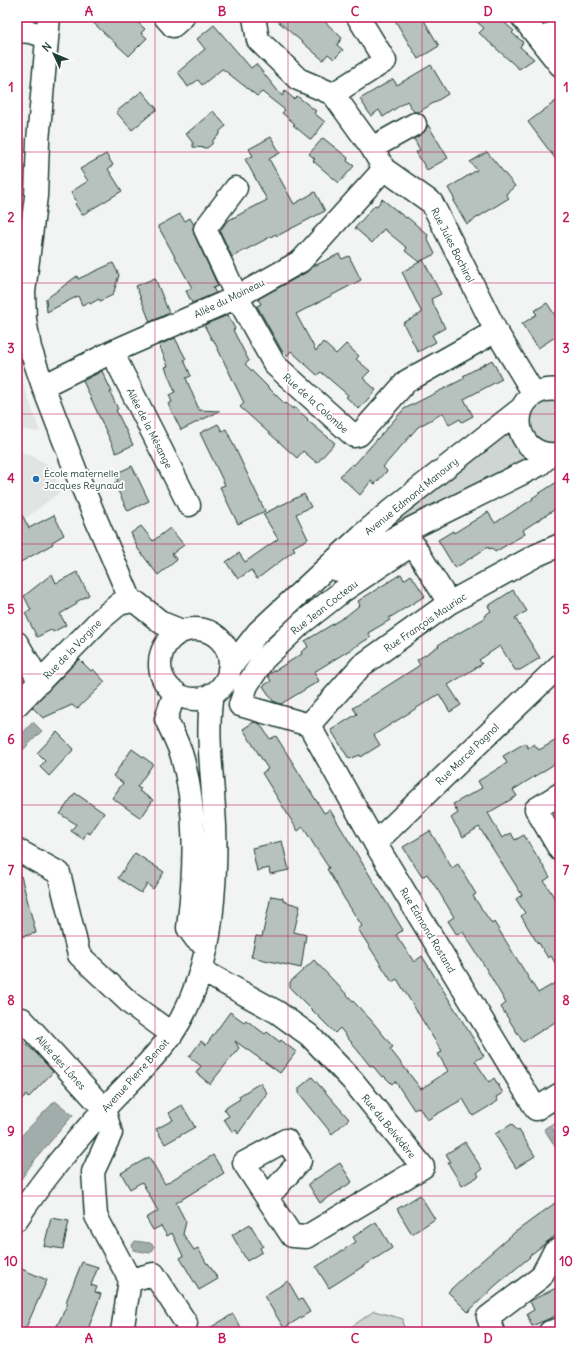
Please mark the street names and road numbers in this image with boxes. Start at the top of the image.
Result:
street label: Rue Jules Bochirol [428,206,477,285]
street label: Allée du Moineau [192,276,267,321]
street label: Rue de la Colombe [280,371,351,436]
street label: Allée de la Mésange [124,386,175,471]
street label: Avenue Edmond Manoury [362,455,461,538]
street label: Rue Jean Cocteau [288,577,361,638]
street label: Rue François Mauriac [381,590,469,655]
street label: Rue de la Vorgine [41,617,104,682]
street label: Rue Marcel Pagnol [433,721,502,788]
street label: Rue Edmond Rostand [397,885,458,975]
street label: Allée des Lônes [33,1032,89,1093]
street label: Avenue Pierre Benoit [99,1036,172,1115]
street label: Rue du Belvédère [359,1092,418,1161]

